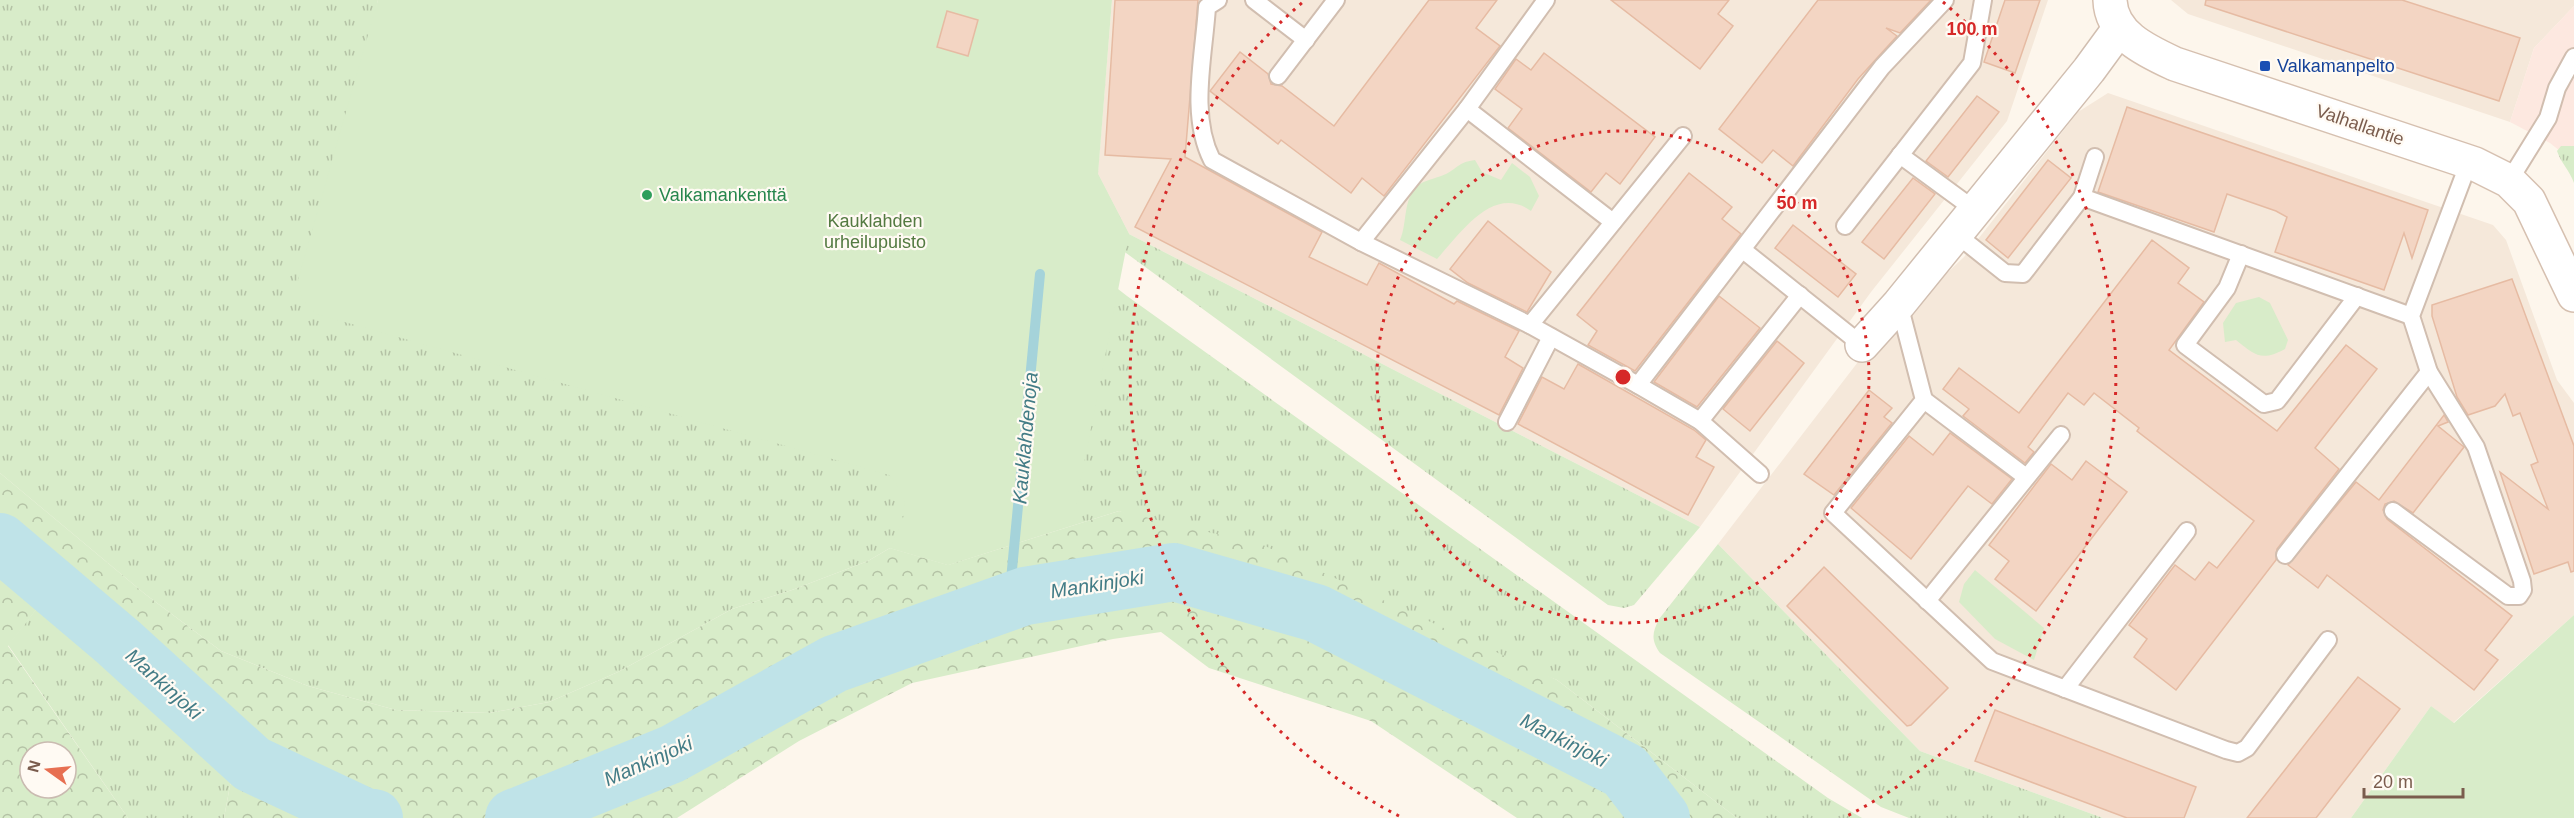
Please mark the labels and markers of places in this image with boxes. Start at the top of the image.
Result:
place label: Valkamanpelto [2277,56,2395,76]
marker: Valkamanpelto [2258,59,2272,73]
place label: Valkamankenttä [659,185,788,205]
marker: Valkamankenttä [640,188,654,202]
centre of rings [1613,367,1633,387]

